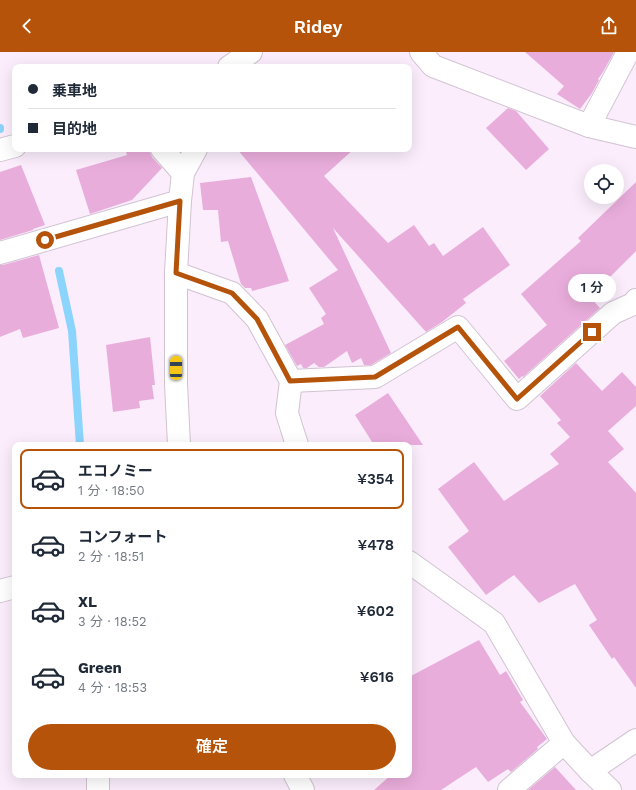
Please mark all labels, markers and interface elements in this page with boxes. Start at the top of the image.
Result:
icon: back [16,15,38,37]
icon: share [598,15,620,37]
text: Ridey [294,16,342,37]
text: 乗車地 [52,82,97,100]
text: 目的地 [52,120,97,138]
map controls [584,164,624,204]
button: locate [584,164,624,204]
route start [36,231,54,249]
callout: 1 分 [568,274,616,302]
text: 1 分 [581,280,603,295]
route end [583,323,601,341]
car [170,356,182,380]
icon: car [30,461,66,497]
text: エコノミー [78,462,153,480]
text: ¥354 [357,470,394,488]
text: 1 分 · 18:50 [78,483,145,498]
icon: car [30,527,66,563]
text: コンフォート [78,528,168,546]
text: ¥478 [358,536,394,554]
text: 2 分 · 18:51 [78,549,144,564]
icon: car [30,593,66,629]
text: XL [78,593,97,611]
text: ¥602 [357,602,394,620]
text: 3 分 · 18:52 [78,614,147,629]
icon: car [30,659,66,695]
text: Green [78,659,122,677]
text: ¥616 [360,668,394,686]
text: 4 分 · 18:53 [78,680,147,695]
button: 確定 [28,724,396,770]

